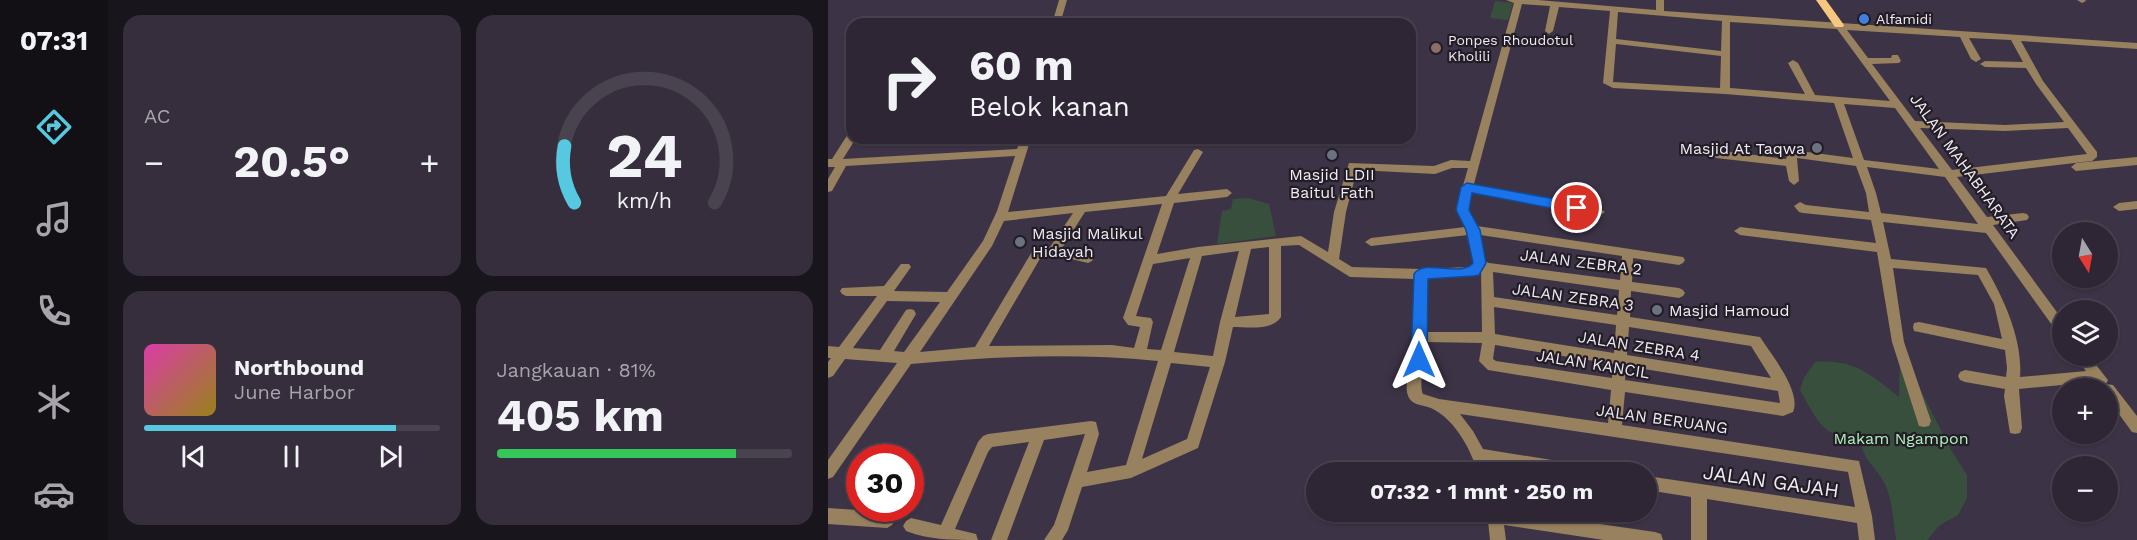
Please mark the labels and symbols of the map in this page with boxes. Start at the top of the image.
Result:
place label: Alfamidi [1876,11,1932,27]
marker: Alfamidi [1857,12,1871,26]
place label: Ponpes Rhoudotul Kholili [1448,32,1574,64]
marker: Ponpes Rhoudotul Kholili [1429,41,1443,55]
street label: JALAN MAHABHARATA [1906,90,2024,242]
place label: Masjid At Taqwa [1679,139,1805,158]
marker: Masjid At Taqwa [1810,141,1824,155]
marker: Masjid LDII Baitul Fath [1325,148,1339,162]
place label: Masjid LDII Baitul Fath [1289,165,1375,202]
pin [1551,182,1602,233]
north arrow [2052,222,2118,288]
place label: Masjid Malikul Hidayah [1032,224,1143,261]
marker: Masjid Malikul Hidayah [1013,235,1027,249]
street label: JALAN ZEBRA 2 [1519,245,1643,279]
street label: JALAN ZEBRA 3 [1511,279,1635,315]
place label: Masjid Hamoud [1669,301,1790,320]
marker: Masjid Hamoud [1650,303,1664,317]
street label: JALAN ZEBRA 4 [1577,327,1701,365]
position arrow [1387,328,1451,392]
street label: JALAN KANCIL [1535,346,1652,382]
street label: JALAN BERUANG [1595,400,1729,438]
park label: Makam Ngampon [1833,429,1969,448]
speed limit sign: 30 [846,444,924,522]
street label: JALAN GAJAH [1701,460,1841,502]

